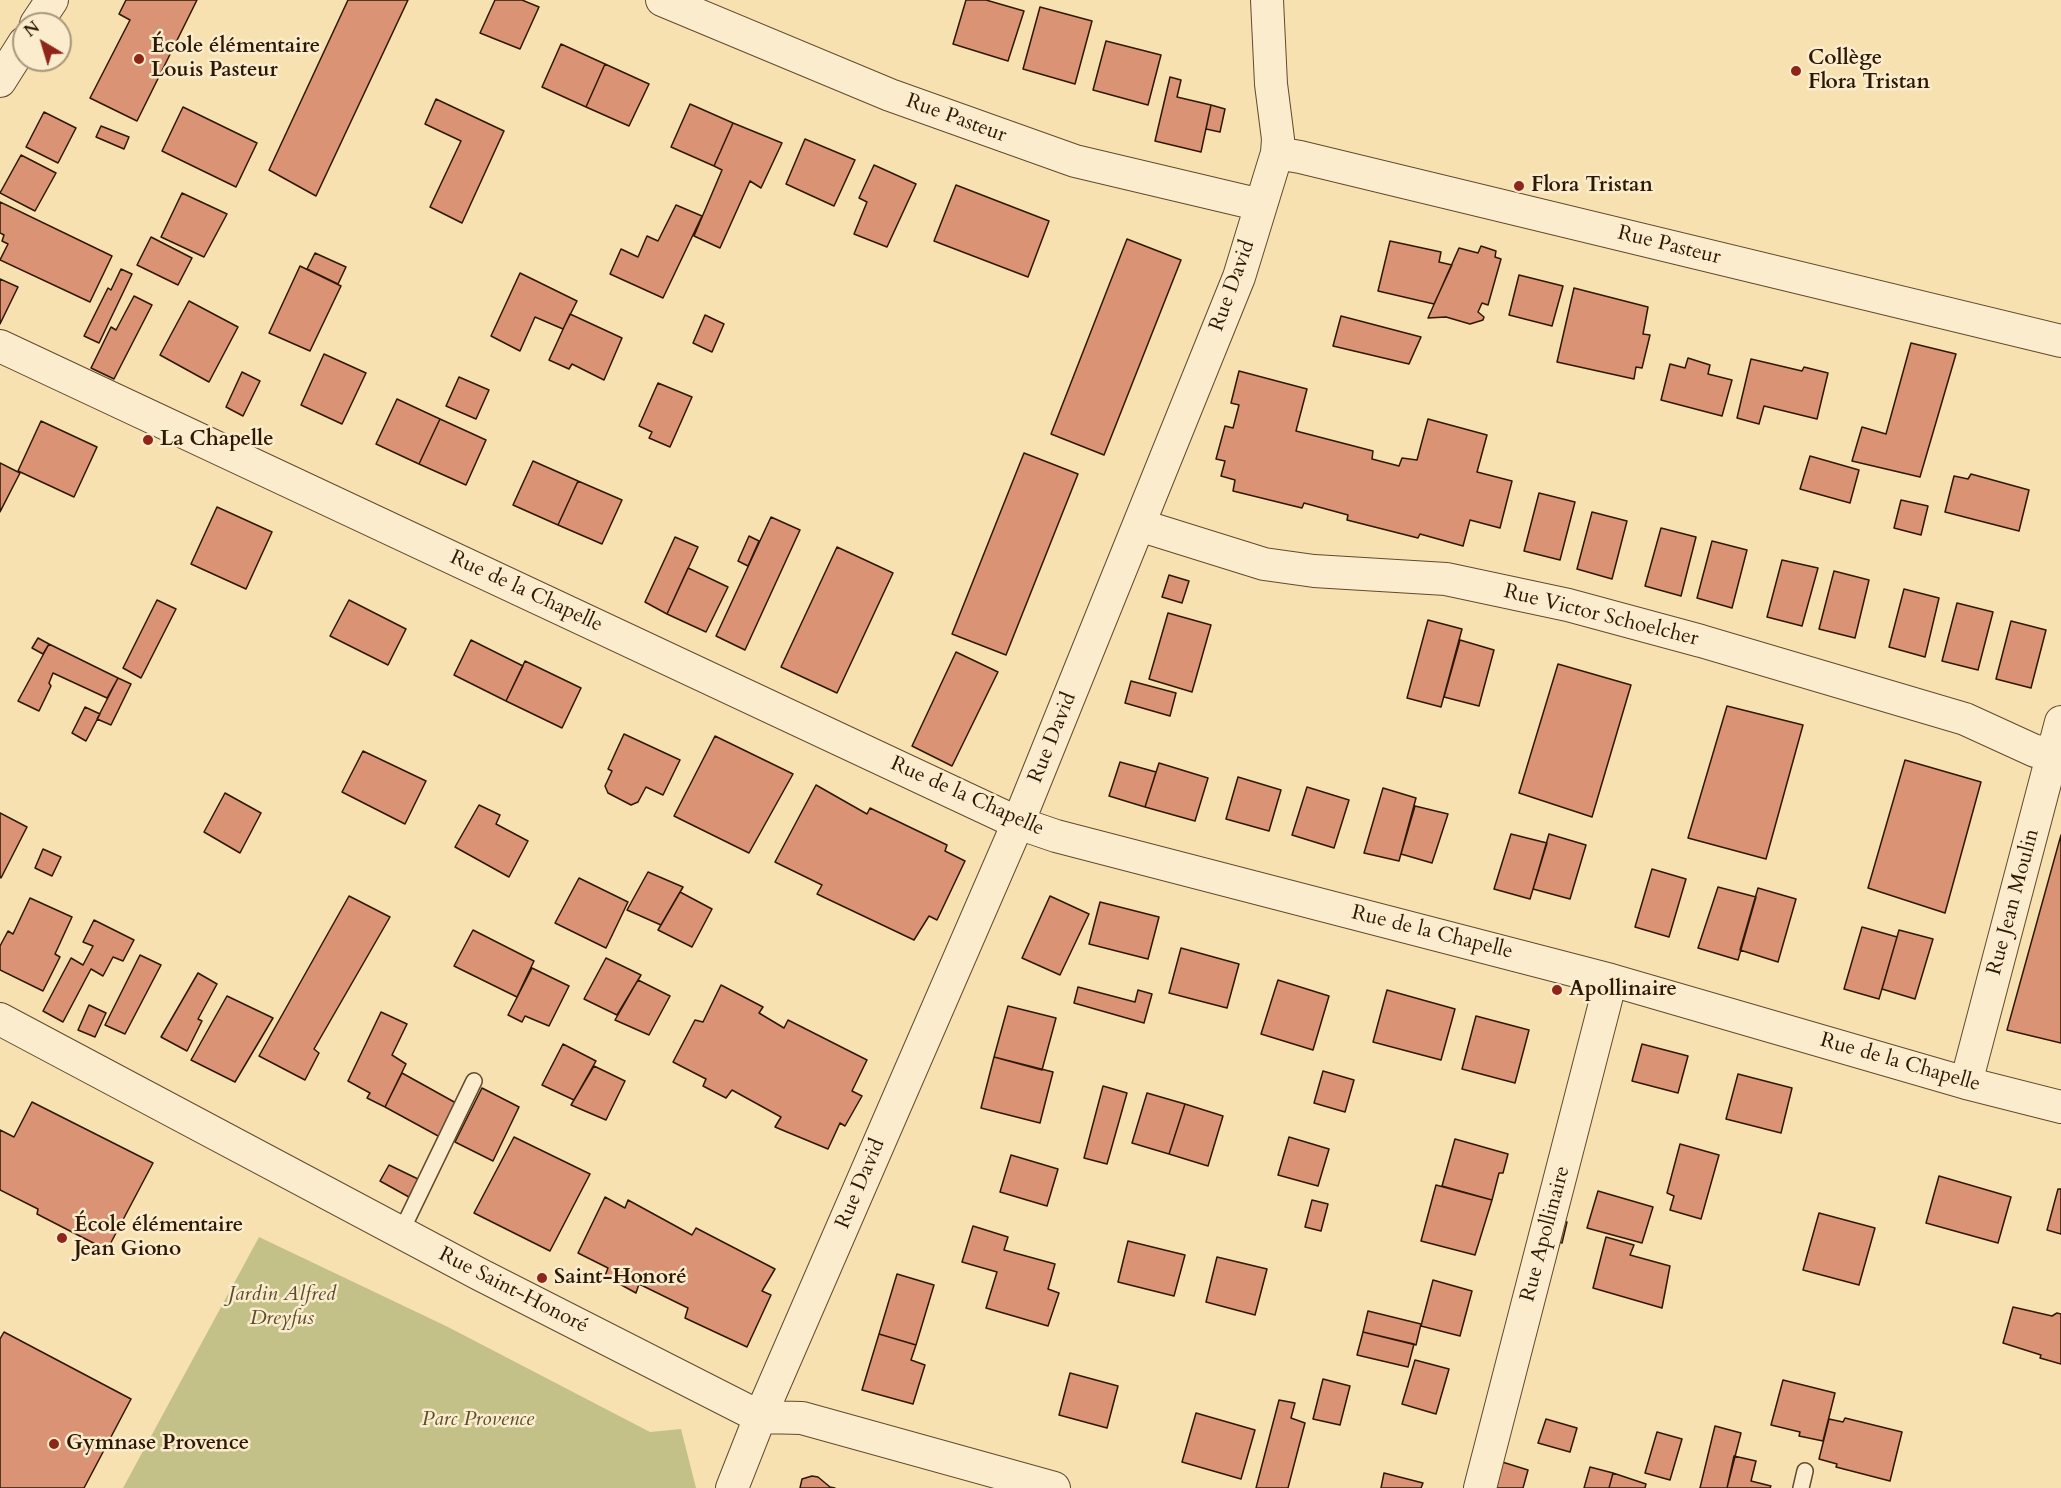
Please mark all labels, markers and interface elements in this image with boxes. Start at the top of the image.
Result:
north arrow [12,12,72,72]
text: N [20,16,44,42]
place label: École élémentaire Louis Pasteur [151,34,320,84]
place label: Collège Flora Tristan [1808,46,1930,96]
marker: École élémentaire Louis Pasteur [132,52,146,66]
marker: Collège Flora Tristan [1789,64,1803,78]
street label: Rue Pasteur [902,89,1010,149]
place label: Flora Tristan [1531,173,1653,199]
marker: Flora Tristan [1512,179,1526,193]
street label: Rue Pasteur [1615,221,1723,271]
street label: Rue David [1205,237,1261,335]
place label: La Chapelle [160,427,274,453]
marker: La Chapelle [141,433,155,447]
street label: Rue de la Chapelle [446,546,606,638]
street label: Rue Victor Schoelcher [1501,580,1701,652]
street label: Rue David [1024,689,1082,787]
street label: Rue de la Chapelle [886,752,1048,842]
street label: Rue Jean Moulin [1982,826,2046,978]
street label: Rue de la Chapelle [1349,901,1515,965]
place label: Apollinaire [1569,977,1677,1003]
marker: Apollinaire [1550,983,1564,997]
street label: Rue de la Chapelle [1817,1028,1983,1098]
street label: Rue David [831,1135,891,1233]
street label: Rue Apollinaire [1516,1163,1576,1305]
place label: École élémentaire Jean Giono [74,1213,243,1263]
marker: École élémentaire Jean Giono [55,1231,69,1245]
street label: Rue Saint-Honoré [434,1243,592,1339]
place label: Saint-Honoré [554,1265,687,1291]
marker: Saint-Honoré [535,1271,549,1285]
park label: Jardin Alfred Dreyfus [228,1282,336,1332]
park label: Parc Provence [422,1407,534,1433]
place label: Gymnase Provence [66,1431,249,1457]
marker: Gymnase Provence [47,1437,61,1451]

